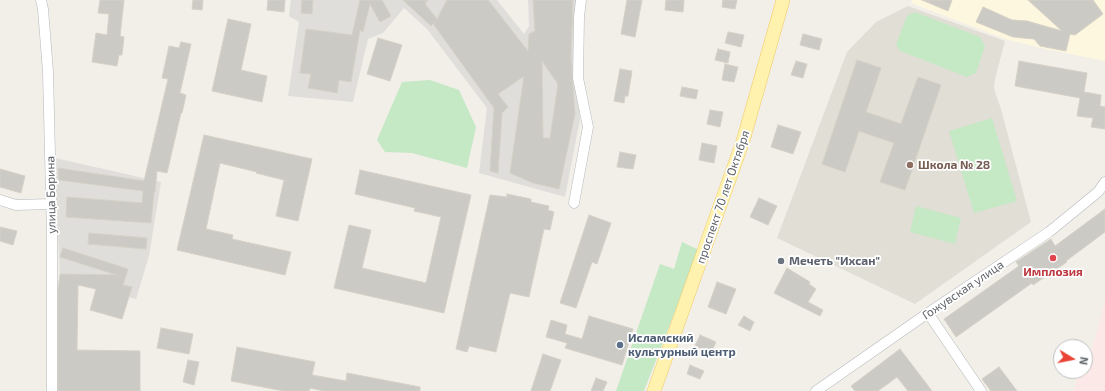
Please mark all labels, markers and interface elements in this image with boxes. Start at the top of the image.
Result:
street label: проспект 70 лет Октября [693,129,753,265]
street label: улица Борина [43,156,59,234]
place label: Школа № 28 [918,158,990,172]
marker: Школа № 28 [905,160,915,170]
marker: Имплозия [1048,253,1058,263]
place label: Мечеть "Ихсан" [789,254,880,268]
marker: Мечеть "Ихсан" [776,256,786,266]
street label: Гожувская улица [919,257,1007,323]
place label: Имплозия [1023,265,1083,279]
place label: Исламский культурный центр [628,331,736,359]
north arrow [1053,339,1093,379]
marker: Исламский культурный центр [615,340,625,350]
text: N [1077,356,1091,366]

